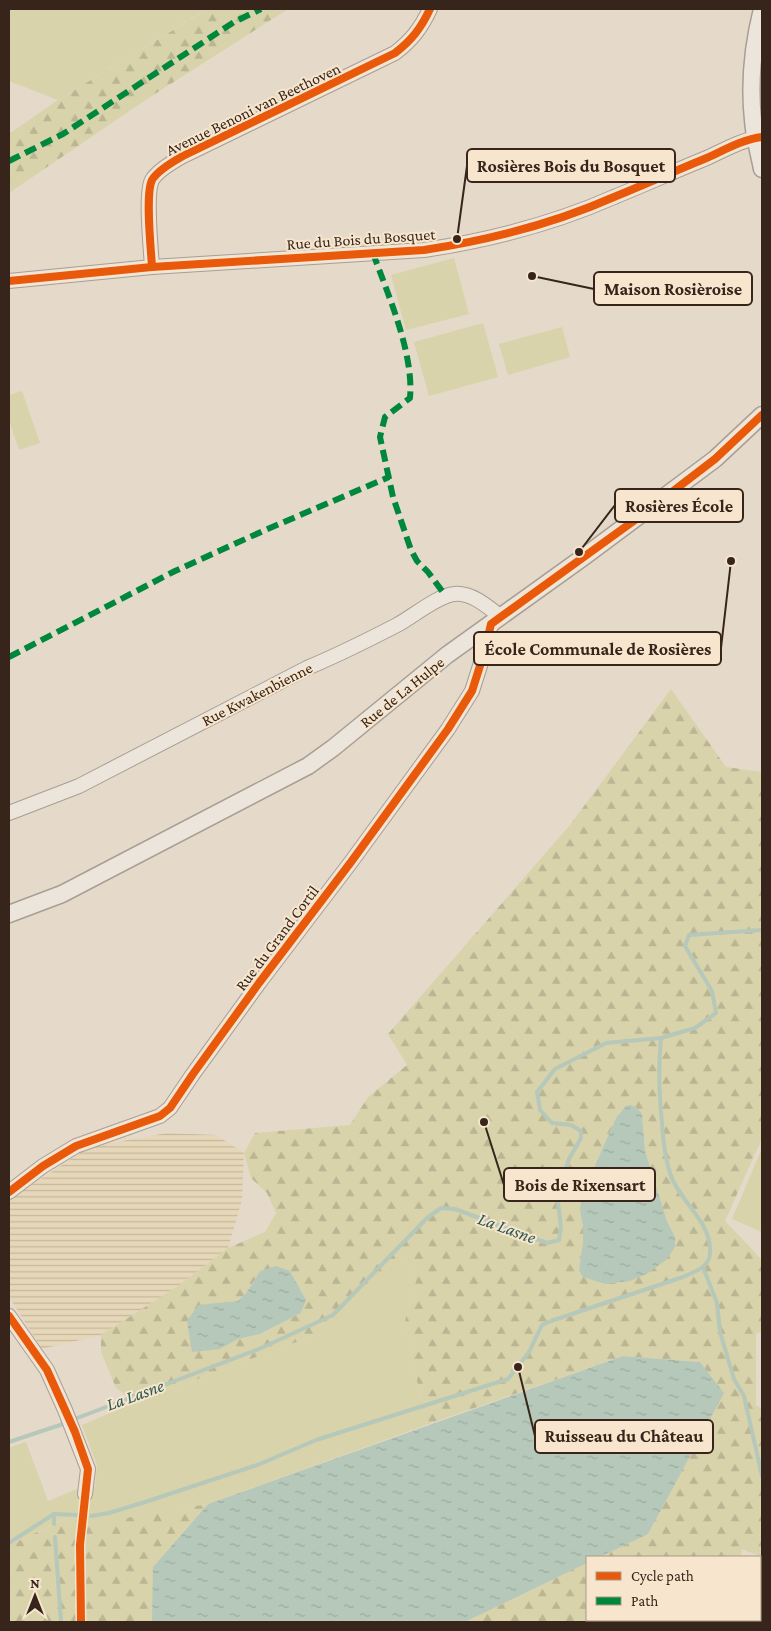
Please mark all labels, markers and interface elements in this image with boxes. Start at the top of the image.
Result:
street label: Avenue Benoni van Beethoven [163,59,343,159]
callout: Rosières Bois du Bosquet [467,149,675,182]
text: Rosières Bois du Bosquet [477,156,666,176]
street label: Rue du Bois du Bosquet [286,225,437,254]
callout: Maison Rosièroise [594,272,752,305]
text: Maison Rosièroise [604,279,742,299]
callout: Rosières École [615,489,743,522]
text: Rosières École [625,496,733,516]
callout: École Communale de Rosières [474,632,721,665]
text: École Communale de Rosières [485,639,711,659]
street label: Rue de La Hulpe [357,653,448,732]
street label: Rue Kwakenbienne [199,659,315,729]
street label: Rue du Grand Cortil [232,882,322,994]
callout: Bois de Rixensart [504,1168,655,1201]
text: Bois de Rixensart [514,1175,646,1195]
water label: La Lasne [475,1208,539,1248]
water label: La Lasne [103,1375,167,1415]
callout: Ruisseau du Château [535,1420,713,1453]
text: Ruisseau du Château [545,1426,704,1446]
legend [586,1556,761,1621]
text: Cycle path [631,1568,694,1585]
north arrow [10,1571,60,1621]
text: N [30,1575,40,1591]
text: Path [631,1593,658,1609]

